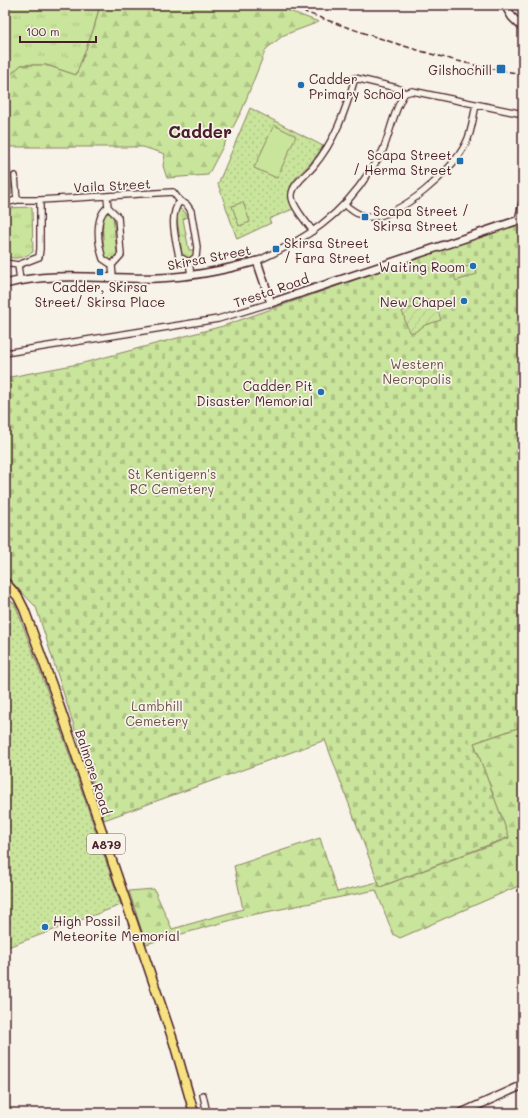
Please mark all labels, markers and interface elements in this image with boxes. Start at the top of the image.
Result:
scale bar [20,18,96,44]
text: 100 m [26,23,60,39]
place label: Gilshochill [428,61,492,78]
marker: Gilshochill [495,63,507,75]
place label: Cadder Primary School [309,70,404,102]
marker: Cadder Primary School [296,80,306,90]
district label: Cadder [168,120,232,142]
place label: Scapa Street / Herma Street [353,146,452,178]
marker: Scapa Street / Herma Street [455,156,465,166]
street label: Vaila Street [73,174,151,196]
place label: Scapa Street / Skirsa Street [373,202,469,234]
marker: Scapa Street / Skirsa Street [360,212,370,222]
place label: Skirsa Street / Fara Street [284,234,371,266]
street label: Skirsa Street [166,241,252,273]
marker: Skirsa Street / Fara Street [271,244,281,254]
place label: Waiting Room [379,258,465,275]
marker: Waiting Room [468,261,478,271]
marker: Cadder, Skirsa Street/ Skirsa Place [95,267,105,277]
street label: Tresta Road [231,269,311,311]
place label: Cadder, Skirsa Street/ Skirsa Place [35,278,165,310]
place label: New Chapel [380,293,456,310]
marker: New Chapel [459,296,469,306]
park label: Western Necropolis [383,355,451,387]
place label: Cadder Pit Disaster Memorial [197,377,313,409]
marker: Cadder Pit Disaster Memorial [316,387,326,397]
park label: St Kentigern's RC Cemetery [128,465,216,497]
park label: Lambhill Cemetery [126,697,189,729]
street label: Balmore Road [72,727,116,817]
road number: A879 [87,834,125,854]
place label: High Possil Meteorite Memorial [53,912,180,944]
marker: High Possil Meteorite Memorial [40,922,50,932]

